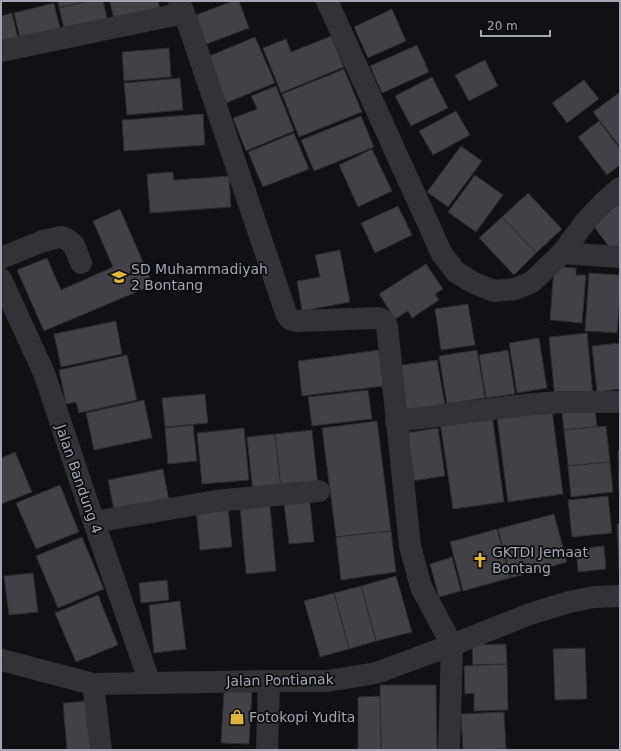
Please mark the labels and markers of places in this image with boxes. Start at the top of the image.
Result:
place label: SD Muhammadiyah 2 Bontang [131,261,268,293]
school or university icon: SD Muhammadiyah 2 Bontang [110,268,128,286]
place label: GKTDI Jemaat Bontang [492,544,588,576]
church icon: GKTDI Jemaat Bontang [471,551,489,569]
shop icon: Fotokopi Yudita [228,708,246,726]
place label: Fotokopi Yudita [249,709,355,725]

